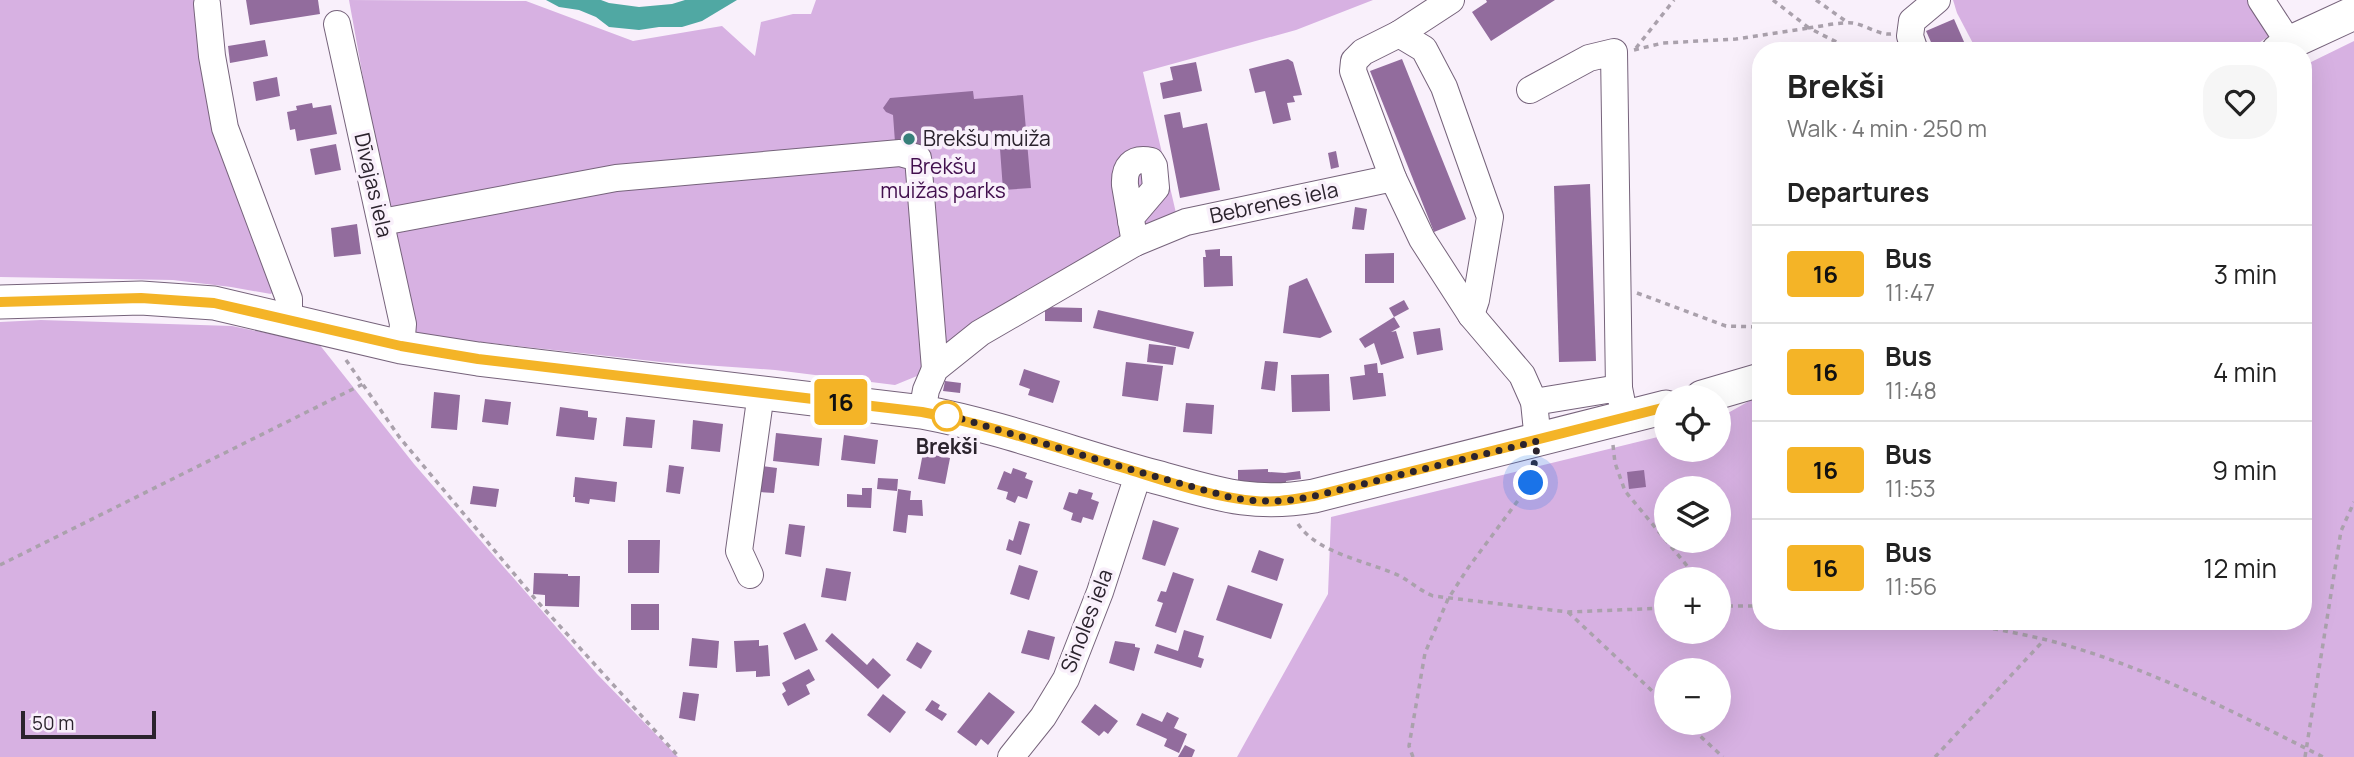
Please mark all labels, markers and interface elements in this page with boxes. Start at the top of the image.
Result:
text: Brekši [1787,63,1885,108]
button: heart [2203,65,2277,139]
text: Walk · 4 min · 250 m [1787,112,1987,144]
place label: Brekšu muiža [923,124,1051,152]
street label: Dīvajas iela [348,130,400,240]
marker: Brekšu muiža [901,131,917,147]
park label: Brekšu muižas parks [880,152,1006,204]
text: Departures [1787,174,1929,210]
street label: Bebrenes iela [1207,175,1341,229]
text: Bus [1885,240,1932,276]
text: 3 min [2214,256,2277,292]
text: 16 [1813,257,1838,290]
text: 11:47 [1885,276,1935,308]
text: Bus [1885,338,1932,374]
text: 4 min [2213,354,2277,390]
text: 16 [1813,355,1838,388]
text: 11:48 [1885,374,1937,406]
line badge: 16 [810,379,872,425]
text: 16 [828,385,854,418]
map controls [1654,385,1731,735]
button: locate [1654,385,1731,462]
marker: Brekši [932,401,962,431]
place label: Brekši [916,432,978,460]
text: Bus [1885,436,1932,472]
text: 9 min [2212,452,2277,488]
text: 16 [1813,453,1838,486]
your location [1513,465,1548,500]
text: 11:53 [1885,472,1936,504]
button: layers [1654,476,1731,553]
text: Bus [1885,534,1932,570]
text: 12 min [2203,550,2277,586]
text: 16 [1813,551,1838,584]
street label: Sinoles iela [1053,565,1119,676]
button: + [1654,567,1731,644]
text: 11:56 [1885,570,1937,602]
button: − [1654,658,1731,735]
scale bar [21,708,156,740]
text: 50 m [32,710,74,736]

